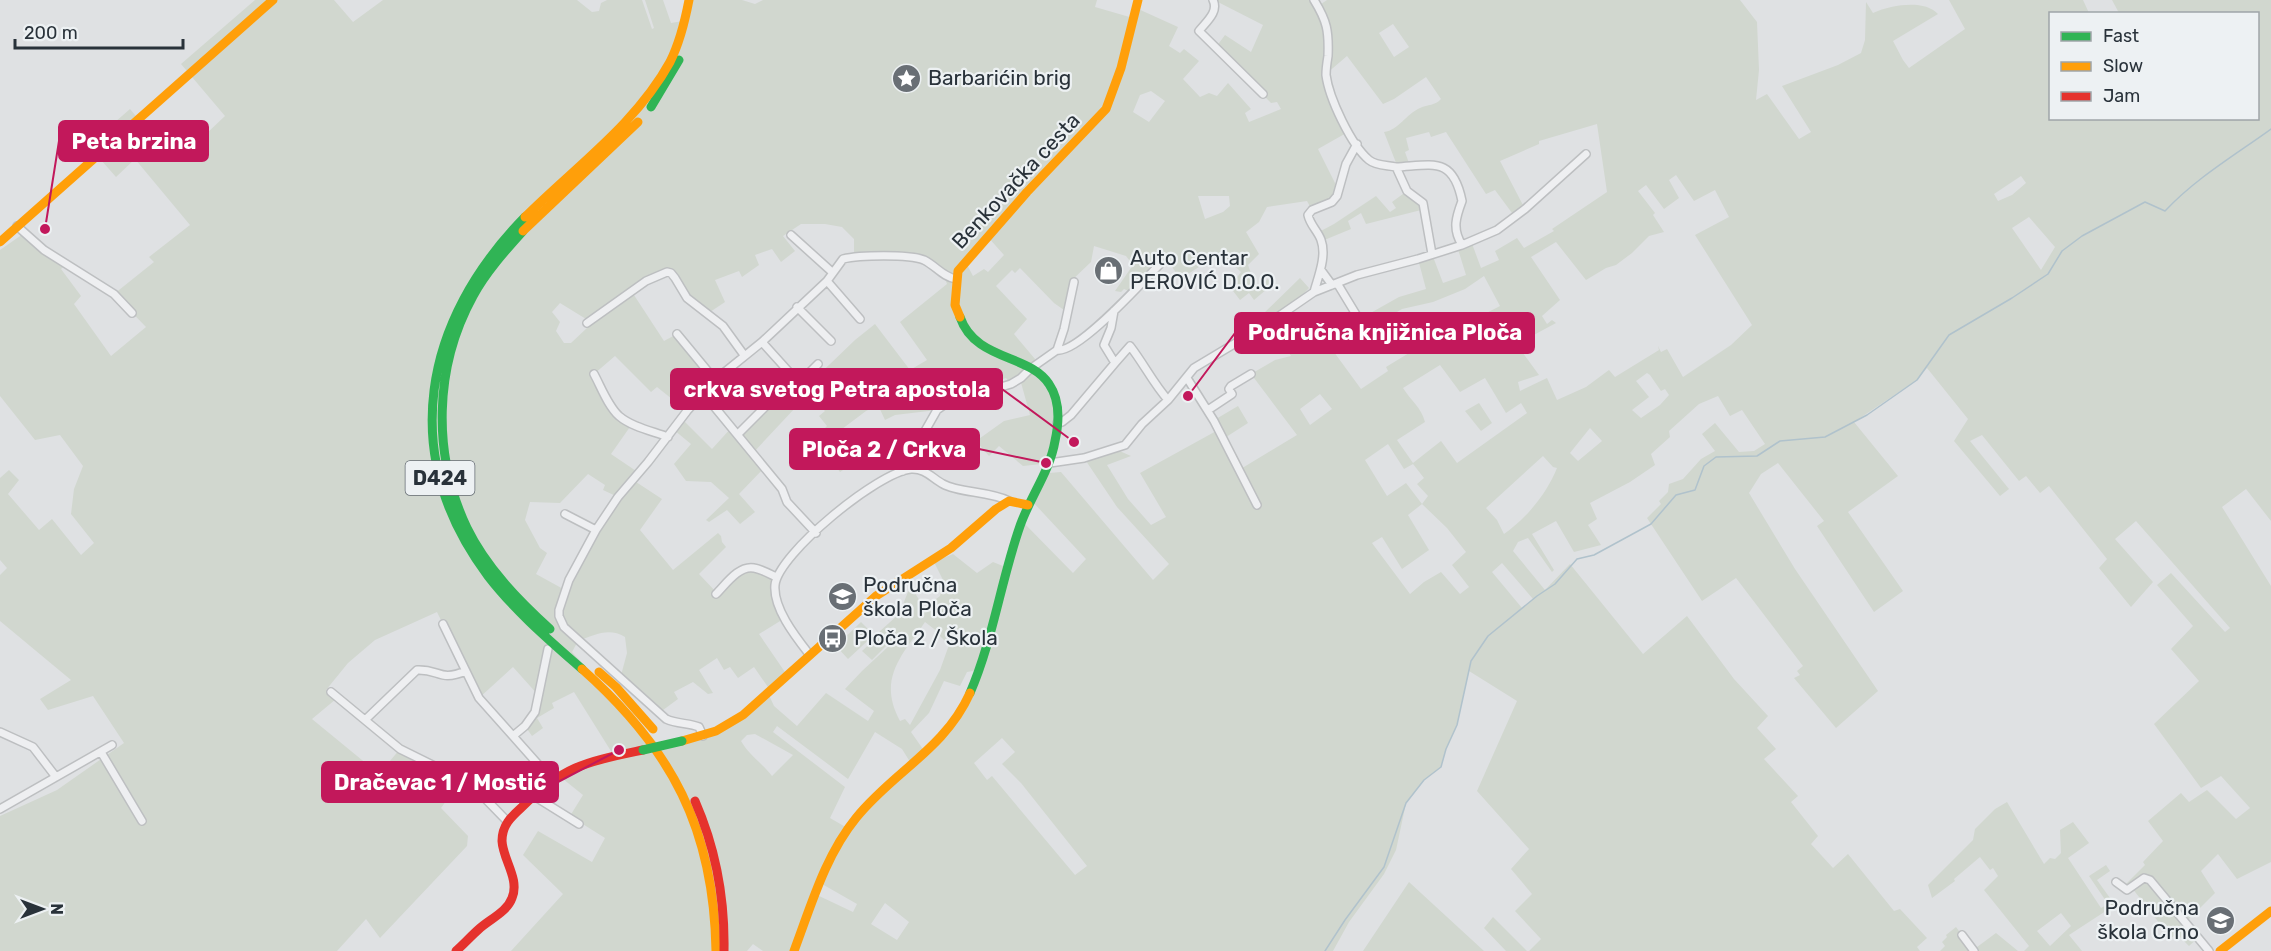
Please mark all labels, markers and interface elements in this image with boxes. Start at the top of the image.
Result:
scale bar [15,12,183,50]
legend [2049,12,2259,120]
text: 200 m [24,22,78,44]
text: Fast [2103,25,2139,47]
text: Slow [2103,55,2143,77]
place icon: Barbarićin brig [891,62,923,94]
place label: Barbarićin brig [928,65,1071,90]
text: Jam [2103,85,2140,107]
street label: Benkovačka cesta [946,108,1085,254]
callout: Peta brzina [59,121,208,161]
text: Peta brzina [71,128,197,155]
place label: Auto Centar PEROVIĆ D.O.O. [1130,245,1279,294]
shop icon: Auto Centar PEROVIĆ D.O.O. [1093,254,1125,286]
callout: Područna knjižnica Ploča [1235,313,1534,353]
text: Područna knjižnica Ploča [1248,319,1522,346]
callout: crkva svetog Petra apostola [671,369,1002,409]
text: crkva svetog Petra apostola [684,376,990,403]
callout: Ploča 2 / Crkva [790,429,979,469]
text: Ploča 2 / Crkva [802,436,966,463]
road number: D424 [406,461,474,495]
place label: Područna škola Ploča [863,572,972,621]
school or university icon: Područna škola Ploča [826,581,858,613]
bus stop icon: Ploča 2 / Škola [817,622,849,654]
place label: Ploča 2 / Škola [854,625,998,650]
callout: Dračevac 1 / Mostić [322,762,558,802]
text: Dračevac 1 / Mostić [334,769,546,796]
north arrow [12,879,72,939]
place label: Područna škola Crno [2097,895,2199,944]
text: N [47,903,66,915]
school or university icon: Područna škola Crno [2204,904,2236,936]

